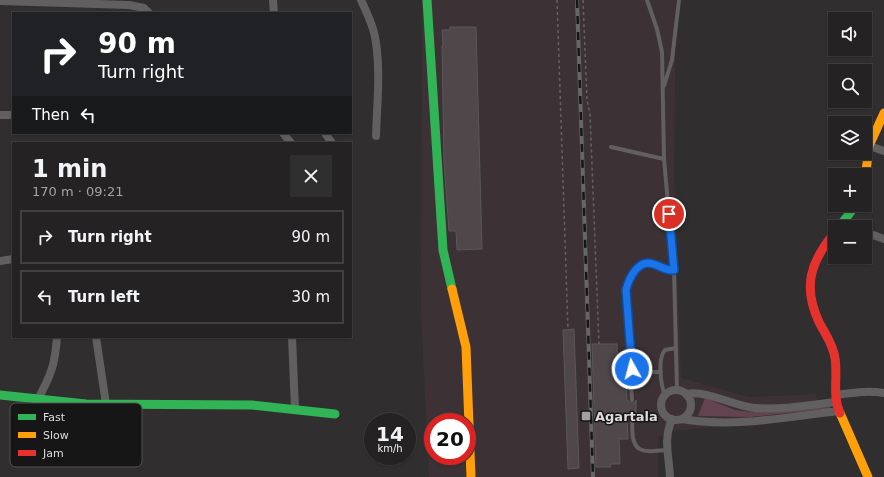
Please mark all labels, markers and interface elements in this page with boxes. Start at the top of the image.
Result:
map controls [828,12,872,264]
button: sound [828,12,872,56]
text: 90 m [98,27,176,60]
icon: right [32,28,84,80]
text: Turn right [98,61,184,82]
button: search [828,64,872,108]
icon: left [77,104,99,126]
text: Then [32,106,69,124]
button: layers [828,116,872,160]
text: 1 min [32,155,107,183]
button: close [290,155,332,197]
button: + [828,168,872,212]
text: 170 m · 09:21 [32,184,123,199]
pin [652,197,686,231]
icon: arrive [658,203,680,225]
button: − [828,220,872,264]
icon: right [34,226,56,248]
text: Turn right [68,228,152,246]
text: 90 m [292,228,330,246]
icon: left [34,286,56,308]
text: Turn left [68,288,140,306]
text: 30 m [292,288,330,306]
position arrow [611,348,653,390]
legend [10,403,142,467]
place label: Agartala [595,409,658,424]
marker: Agartala [580,410,592,422]
text: Fast [43,411,66,424]
speed limit sign: 20 [424,413,476,465]
text: 14 [376,422,404,446]
text: Slow [43,429,69,442]
text: km/h [377,443,403,454]
text: Jam [42,447,64,460]

